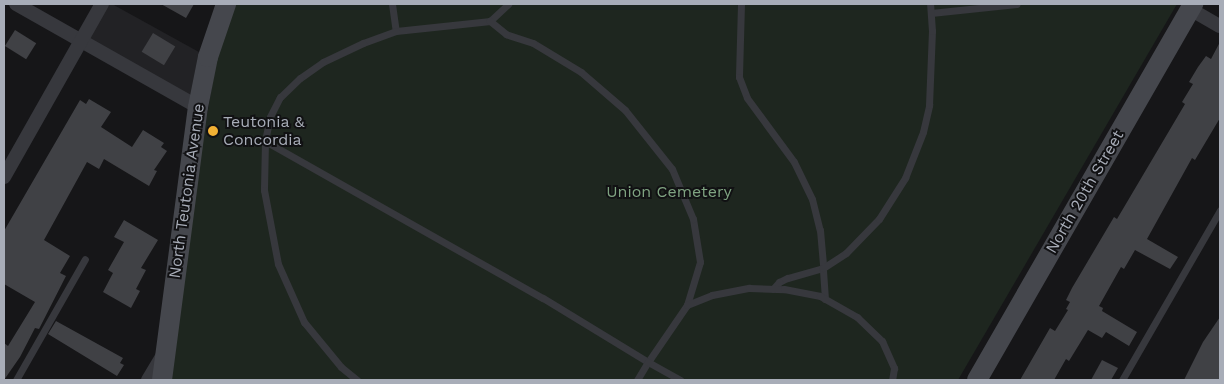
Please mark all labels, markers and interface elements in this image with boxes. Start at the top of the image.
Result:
street label: North Teutonia Avenue [165,102,209,280]
place label: Teutonia & Concordia [223,112,305,150]
marker: Teutonia & Concordia [207,125,219,137]
street label: North 20th Street [1042,127,1128,257]
park label: Union Cemetery [606,182,732,202]

